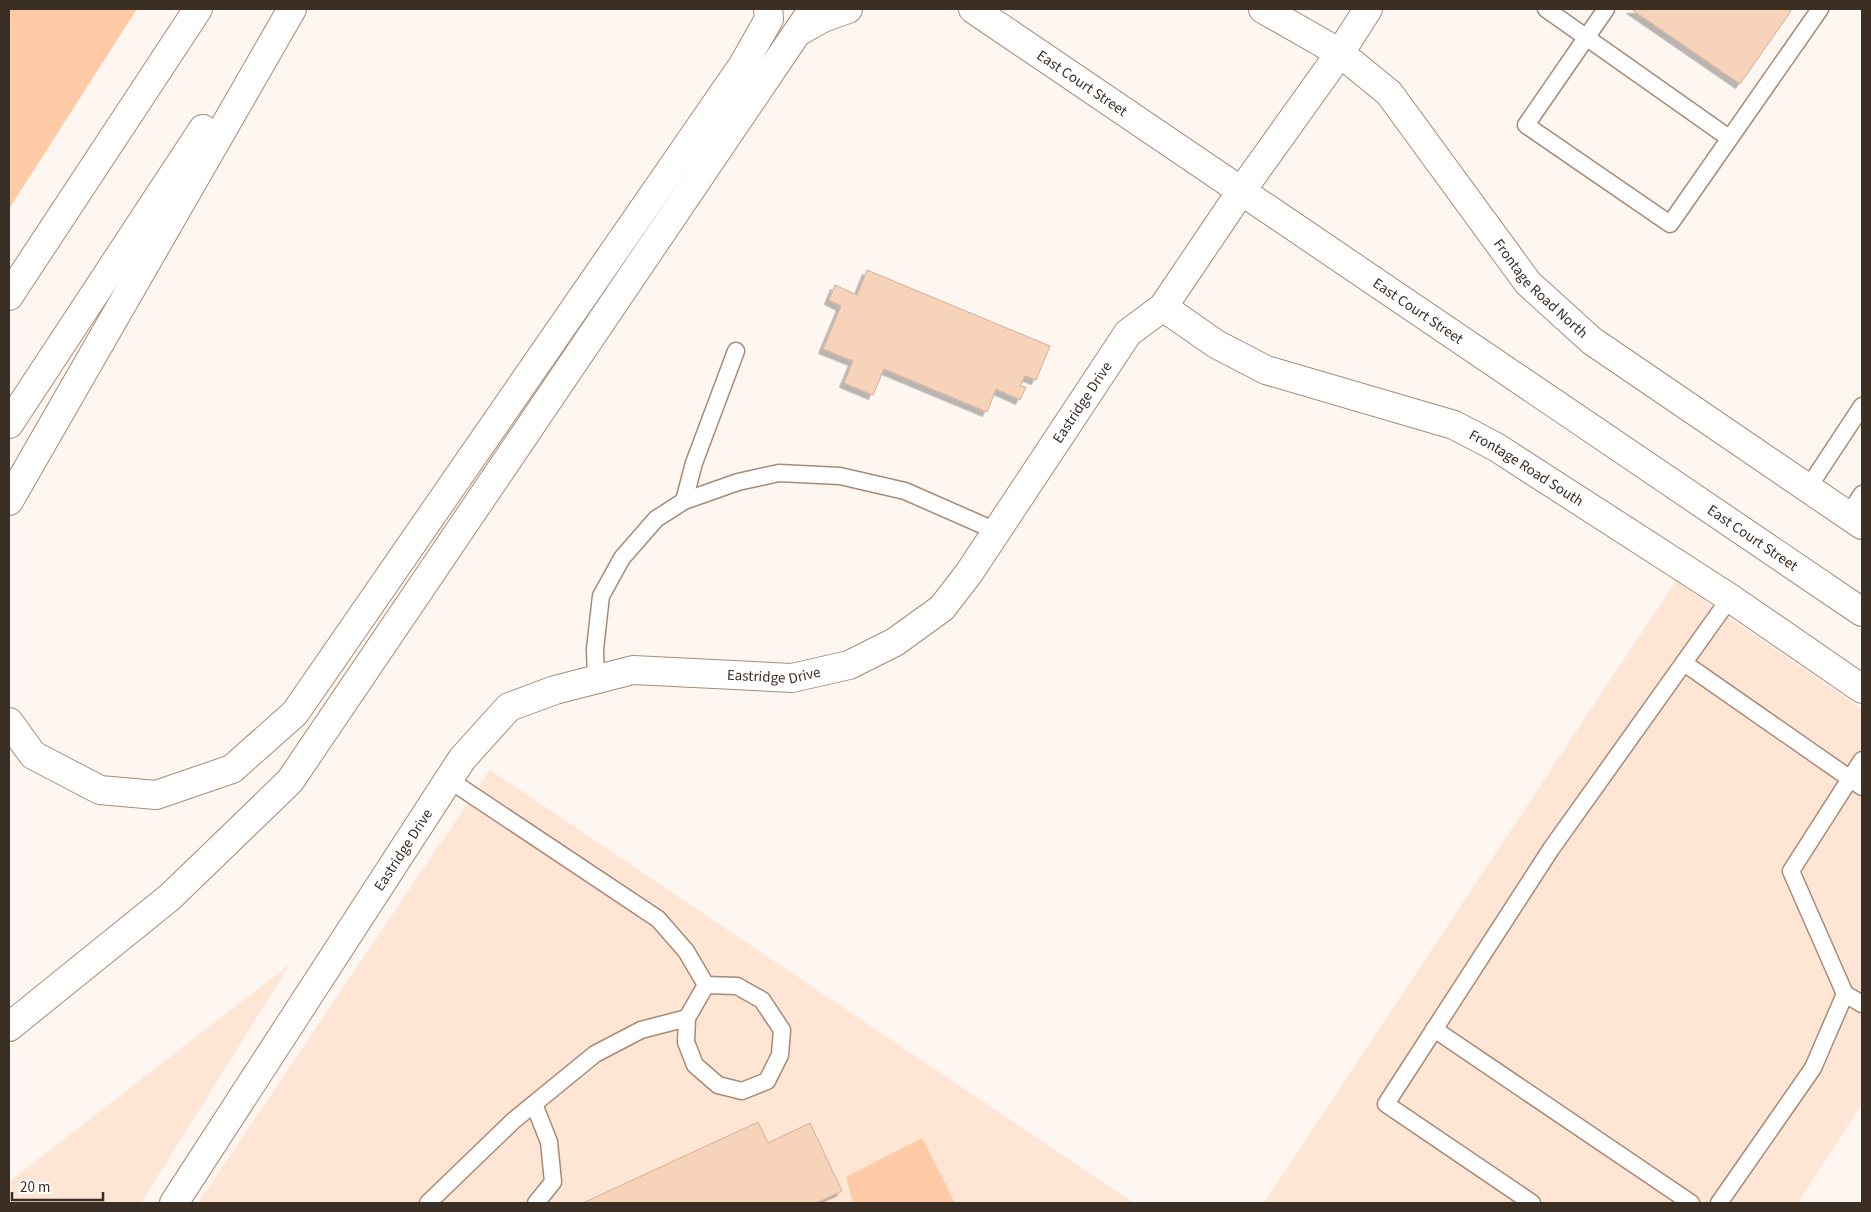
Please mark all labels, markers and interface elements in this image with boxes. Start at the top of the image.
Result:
street label: East Court Street [1033,45,1132,121]
street label: Frontage Road North [1489,234,1593,343]
street label: East Court Street [1369,273,1468,349]
street label: Eastridge Drive [1047,357,1117,447]
street label: Frontage Road South [1465,424,1588,511]
street label: East Court Street [1703,500,1802,576]
street label: Eastridge Drive [726,661,823,689]
street label: Eastridge Drive [369,805,438,895]
scale bar [12,1170,104,1202]
text: 20 m [20,1177,50,1198]

